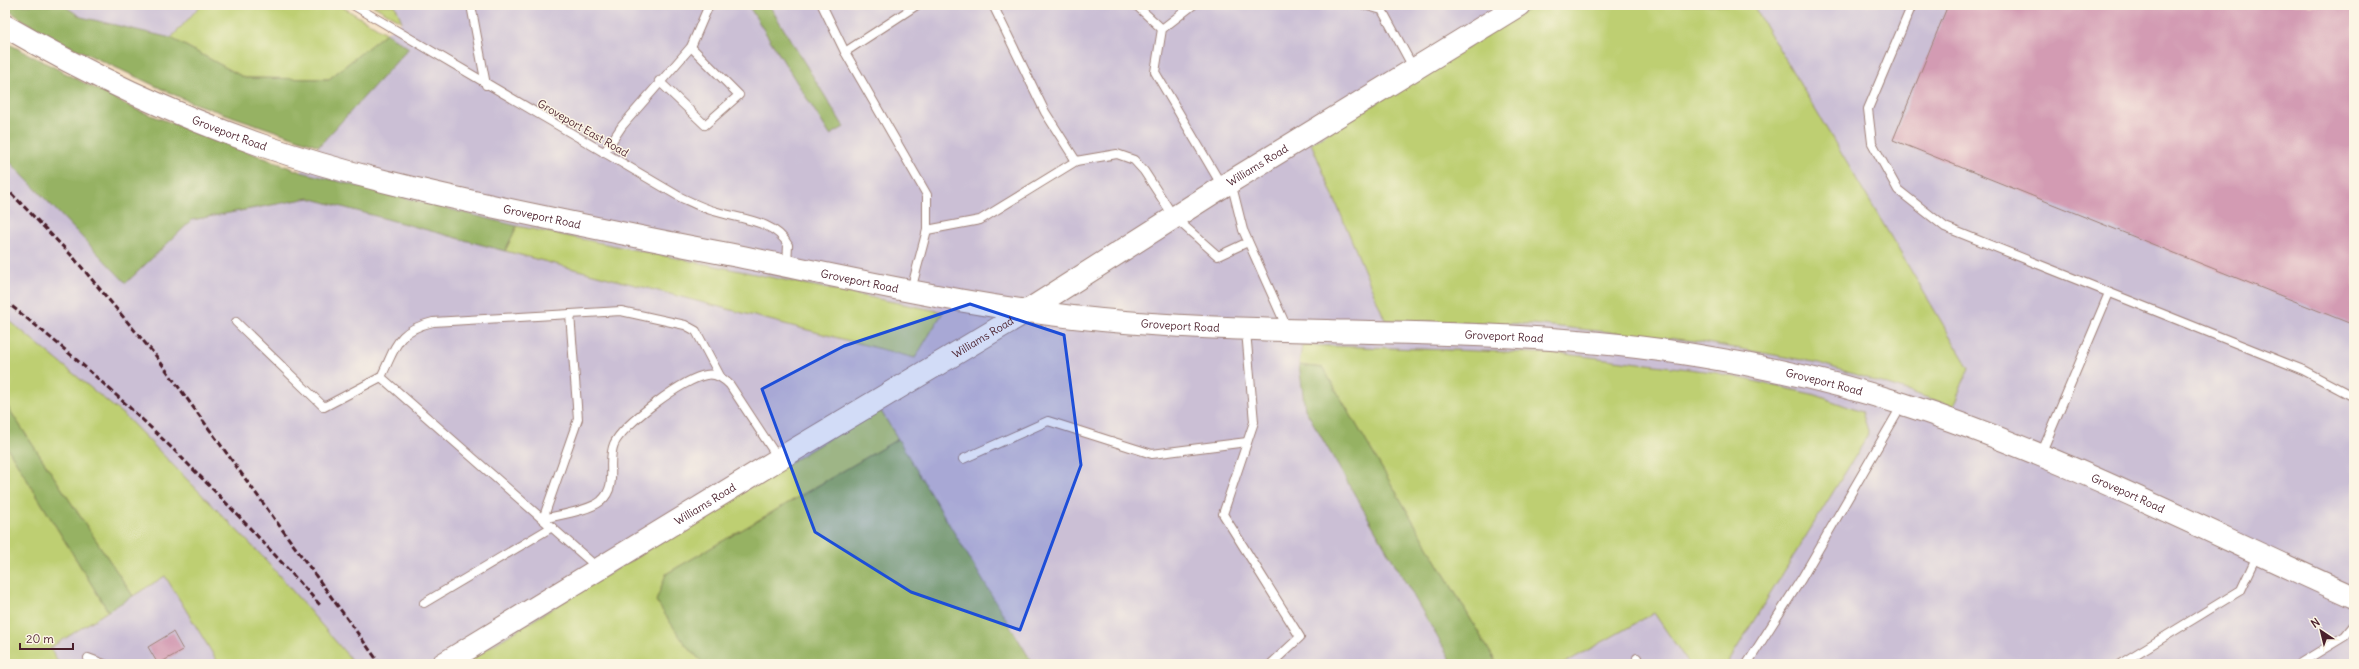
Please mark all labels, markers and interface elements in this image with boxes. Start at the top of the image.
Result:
street label: Groveport East Road [535,96,631,160]
street label: Groveport Road [190,113,269,154]
street label: Williams Road [1224,141,1291,189]
street label: Groveport Road [502,202,583,232]
street label: Groveport Road [820,266,900,296]
street label: Williams Road [950,313,1017,361]
street label: Groveport Road [1140,316,1220,335]
street label: Groveport Road [1464,328,1544,346]
street label: Groveport Road [1784,366,1865,399]
street label: Groveport Road [2089,471,2167,516]
street label: Williams Road [672,480,739,528]
north arrow [2301,611,2341,651]
text: N [2308,615,2322,631]
scale bar [20,625,73,651]
text: 20 m [26,631,54,646]

